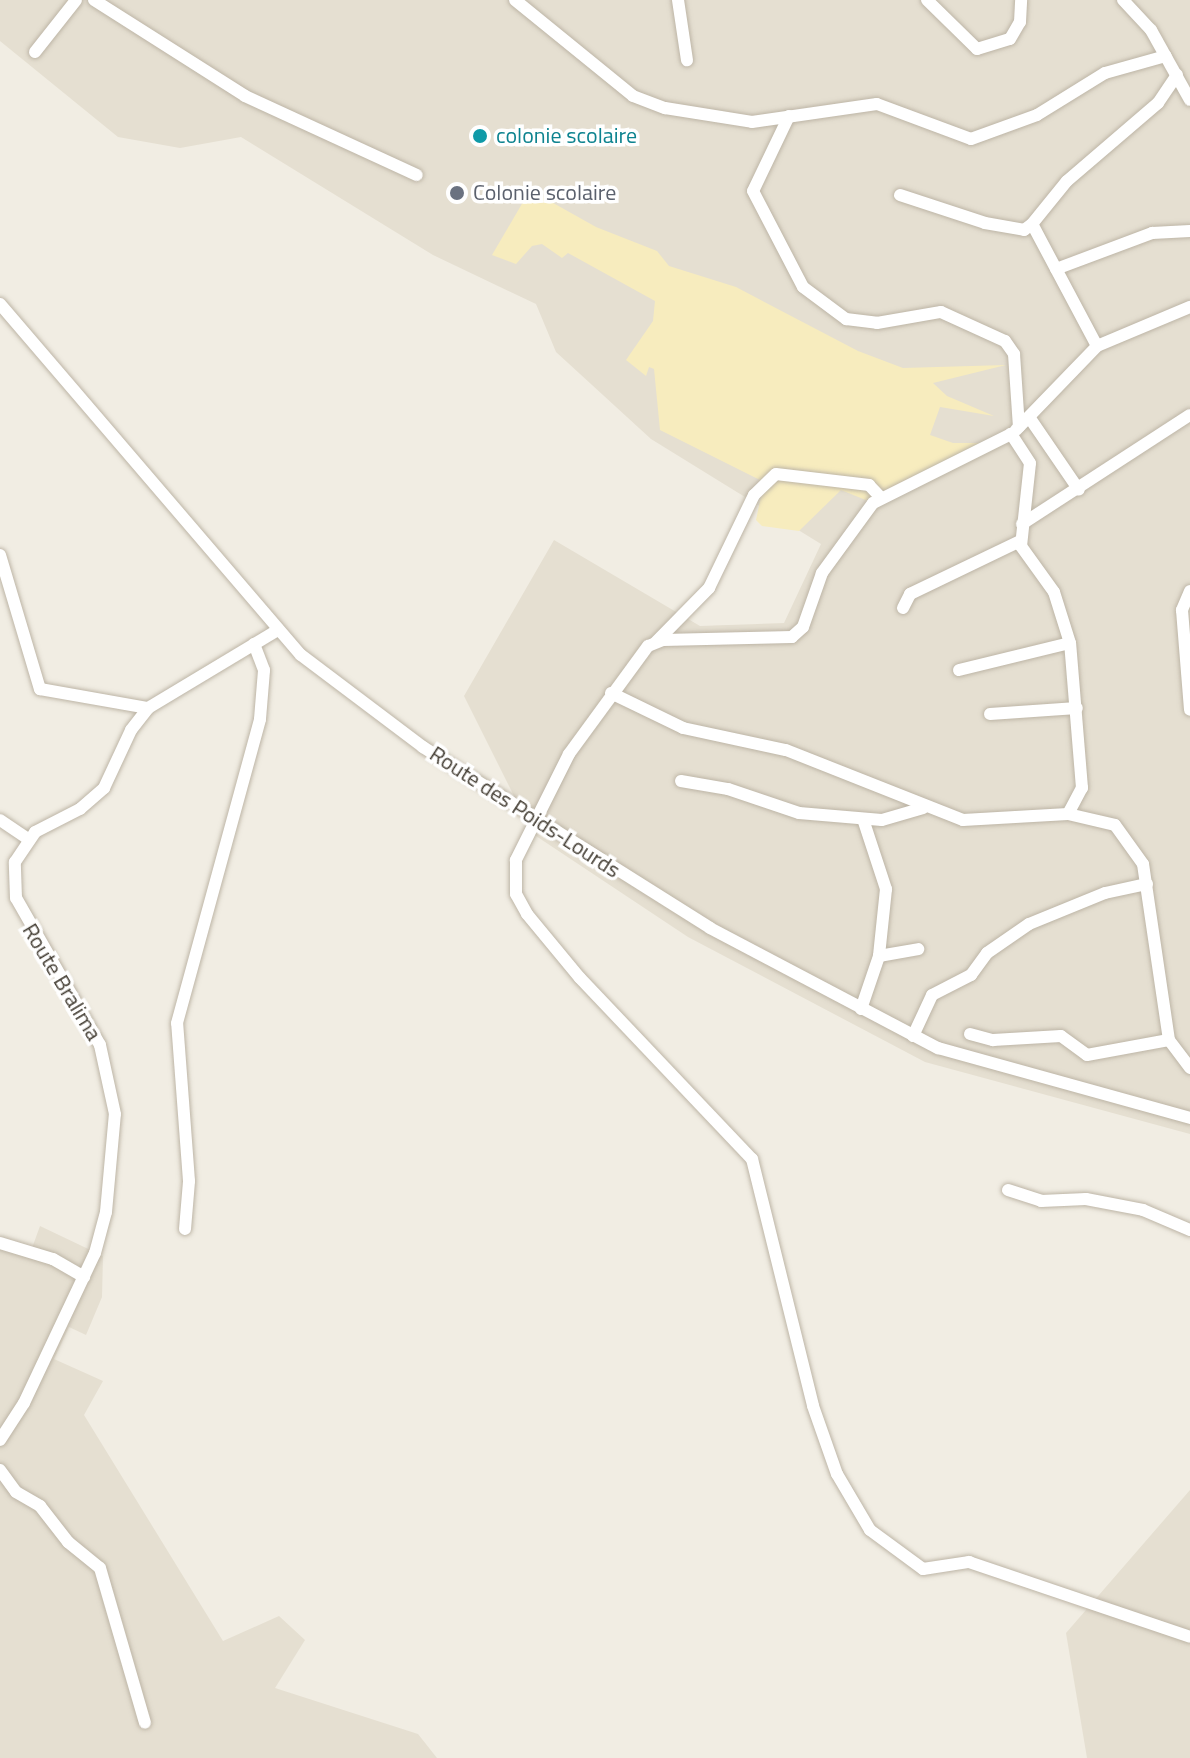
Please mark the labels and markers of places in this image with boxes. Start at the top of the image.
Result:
place label: colonie scolaire [496,123,637,149]
marker: colonie scolaire [471,127,489,145]
place label: Colonie scolaire [473,180,616,206]
marker: Colonie scolaire [448,184,466,202]

